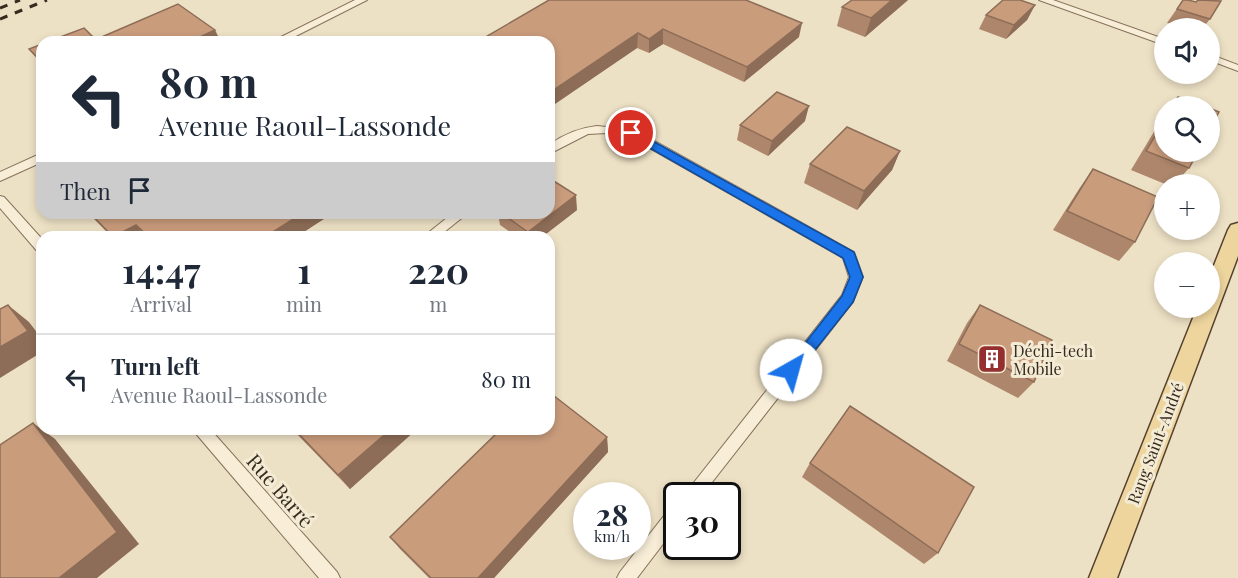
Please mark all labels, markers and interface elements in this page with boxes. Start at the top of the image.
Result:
map controls [1154,18,1220,318]
button: sound [1154,18,1220,84]
text: 80 m [159,53,257,109]
icon: left [60,60,138,138]
button: search [1154,96,1220,162]
text: Avenue Raoul-Lassonde [159,107,451,143]
pin [605,107,656,158]
icon: arrive [614,116,647,149]
icon: arrive [123,174,156,207]
button: + [1154,174,1220,240]
text: Then [60,176,111,206]
text: 14:47 [122,245,200,293]
text: 1 [297,245,311,293]
text: 220 [408,245,469,293]
button: − [1154,252,1220,318]
text: Arrival [130,290,192,317]
text: min [286,290,322,317]
text: m [430,290,447,317]
position arrow [759,338,823,402]
place label: Déchi-tech Mobile [1013,340,1094,379]
building icon: Déchi-tech Mobile [976,343,1008,375]
text: Turn left [111,351,200,381]
icon: left [60,363,93,396]
text: 80 m [481,364,531,394]
street label: Rang Saint-André [1122,379,1188,507]
text: Avenue Raoul-Lassonde [111,381,327,408]
street label: Rue Barré [241,447,321,533]
speed limit sign: 30 [663,482,741,560]
text: 28 [596,494,628,534]
text: km/h [594,526,630,546]

